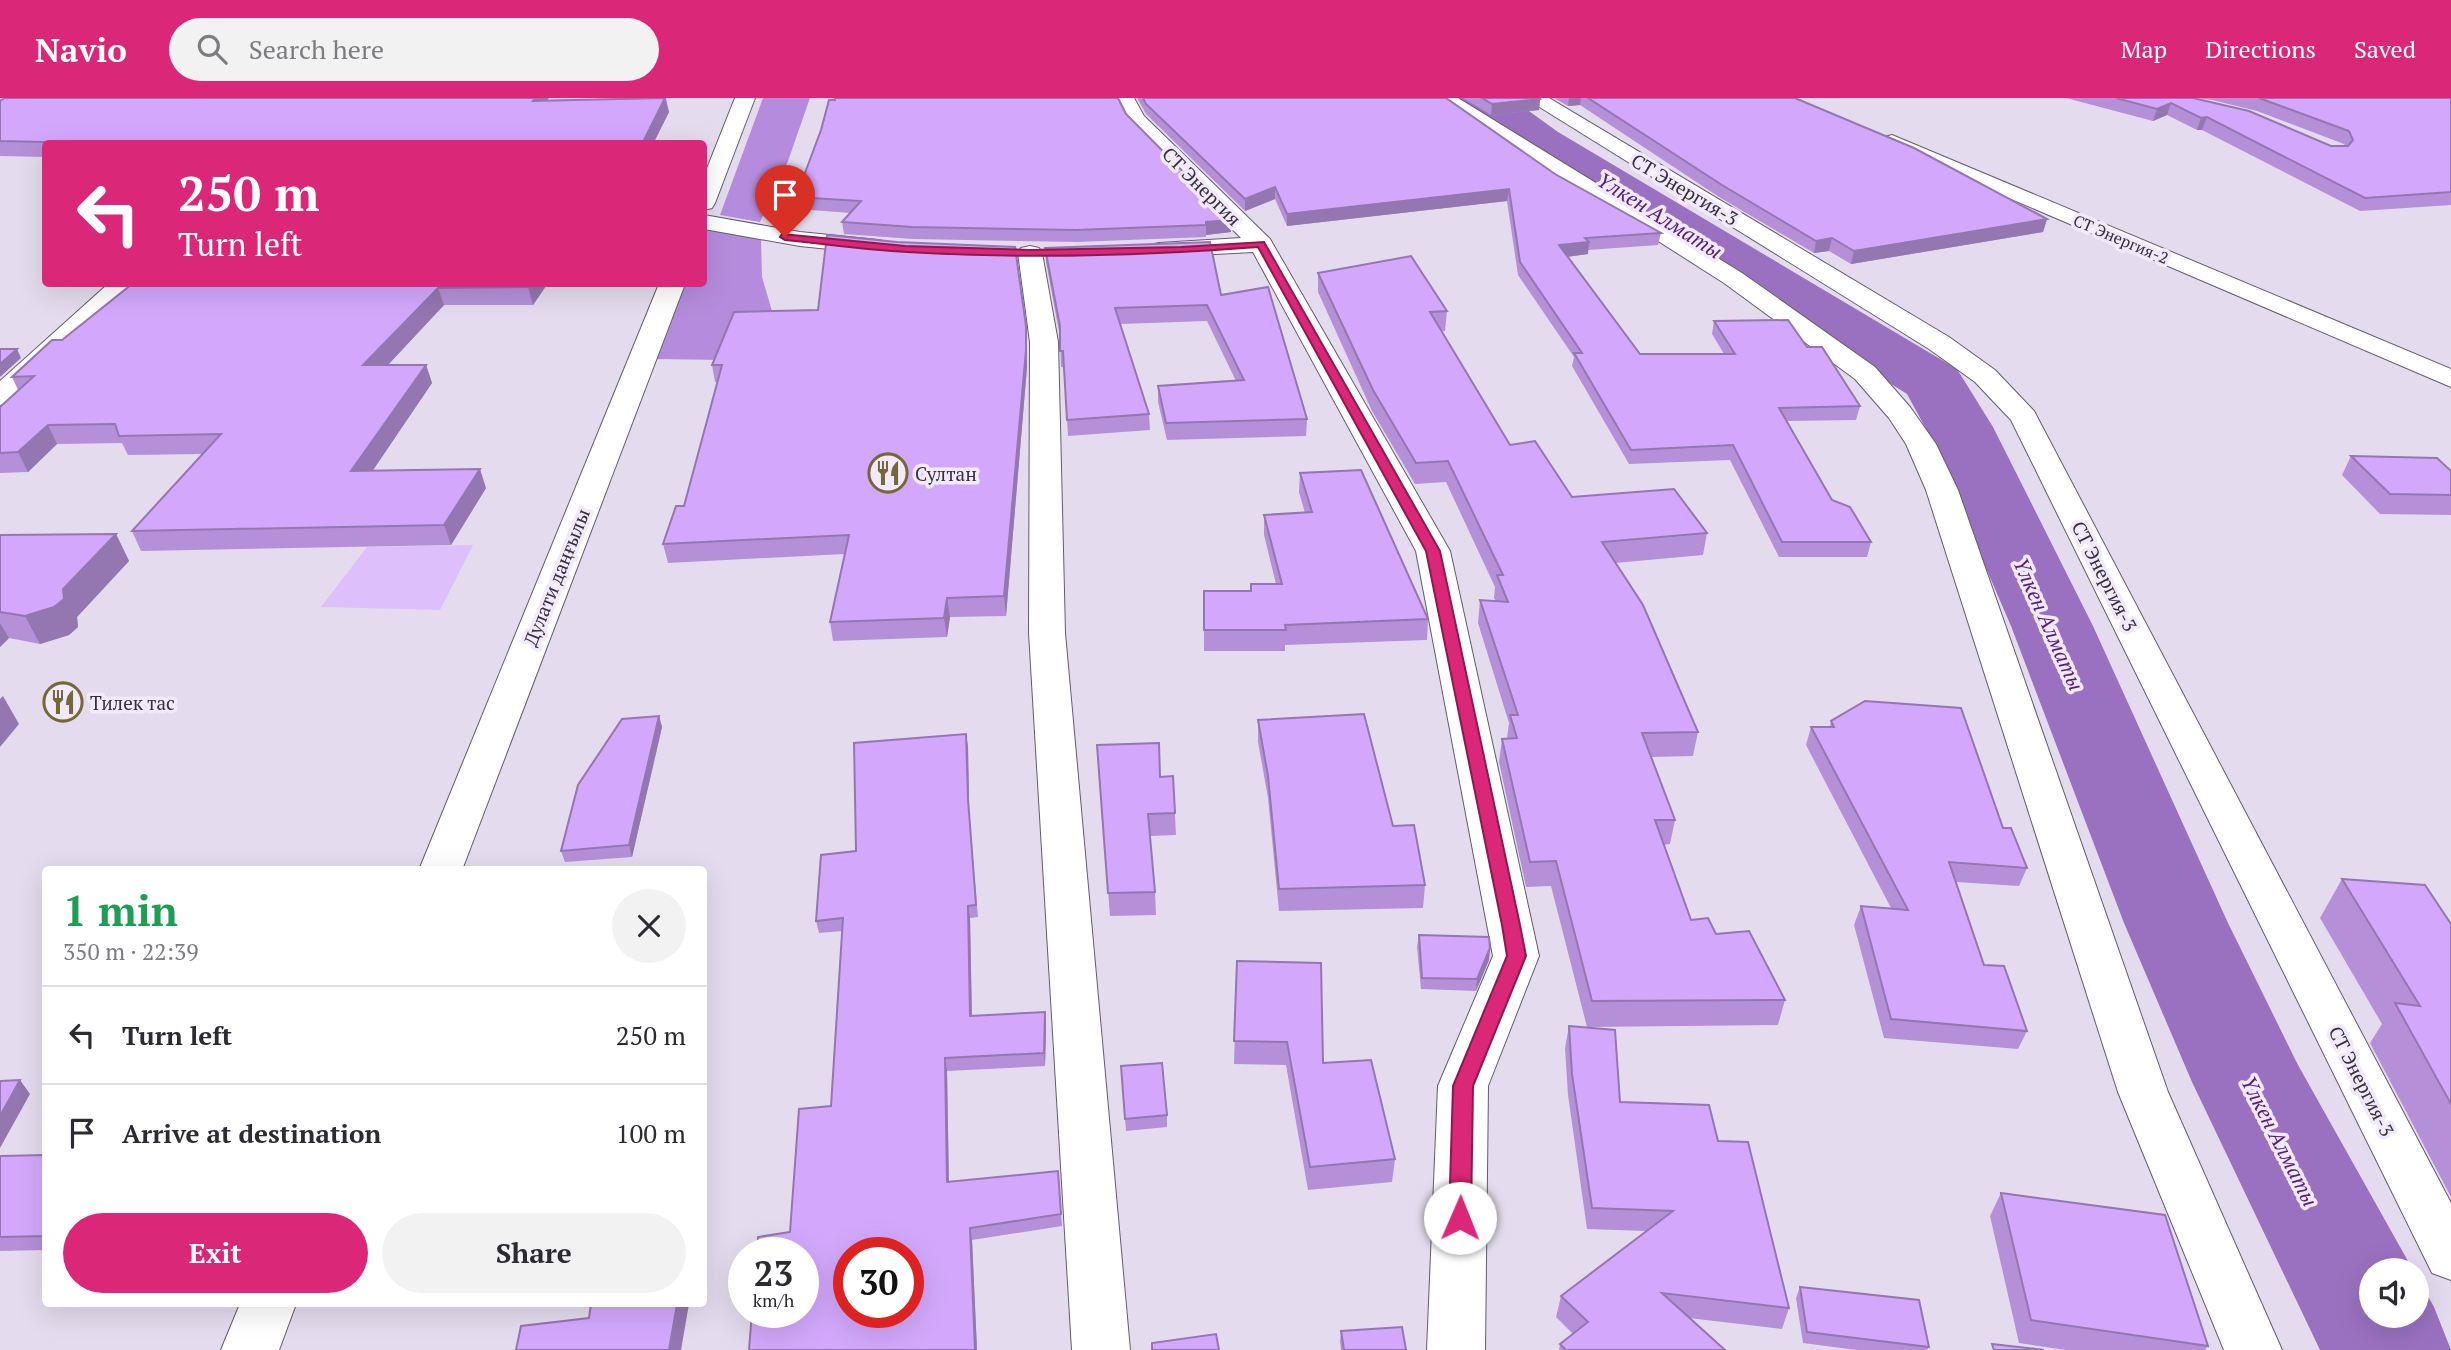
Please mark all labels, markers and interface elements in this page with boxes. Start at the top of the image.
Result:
search box [169,18,659,81]
text: Navio [35,28,127,71]
icon: search [193,30,231,68]
text: Search here [249,32,384,66]
text: Map [2121,33,2167,65]
text: Directions [2205,33,2316,65]
text: Saved [2354,33,2416,65]
street label: СТ Энергия [1157,141,1247,231]
street label: СТ Энергия-3 [1627,147,1743,231]
text: 250 m [178,160,320,225]
pin [755,165,815,237]
water label: Үлкен Алматы [1592,165,1728,265]
icon: left [63,168,154,259]
icon: arrive [766,176,804,214]
street label: СТ Энергия-2 [2070,209,2172,269]
text: Turn left [178,223,302,265]
restaurant icon: Султан [867,452,909,494]
place label: Султан [915,461,977,486]
street label: Дулати даңғылы [517,505,595,649]
street label: СТ Энергия-3 [2067,517,2143,635]
water label: Үлкен Алматы [2007,553,2091,695]
restaurant icon: Тилек тас [42,681,84,723]
place label: Тилек тас [90,690,175,715]
text: 1 min [63,882,178,938]
button: close [612,889,686,963]
text: 350 m · 22:39 [63,936,198,967]
icon: left [63,1016,101,1054]
text: Turn left [122,1018,232,1052]
text: 250 m [616,1018,686,1052]
street label: СТ Энергия-3 [2324,1022,2400,1140]
water label: Үлкен Алматы [2235,1071,2325,1211]
icon: arrive [63,1114,101,1152]
text: Arrive at destination [122,1116,381,1150]
text: 100 m [616,1116,686,1150]
position arrow [1423,1181,1497,1255]
button: Exit [63,1213,368,1293]
button: Share [382,1213,686,1293]
speed limit sign: 30 [833,1237,924,1328]
text: 23 [754,1250,793,1296]
map controls [2359,1258,2429,1328]
button: sound [2359,1258,2429,1328]
text: km/h [753,1288,794,1312]

